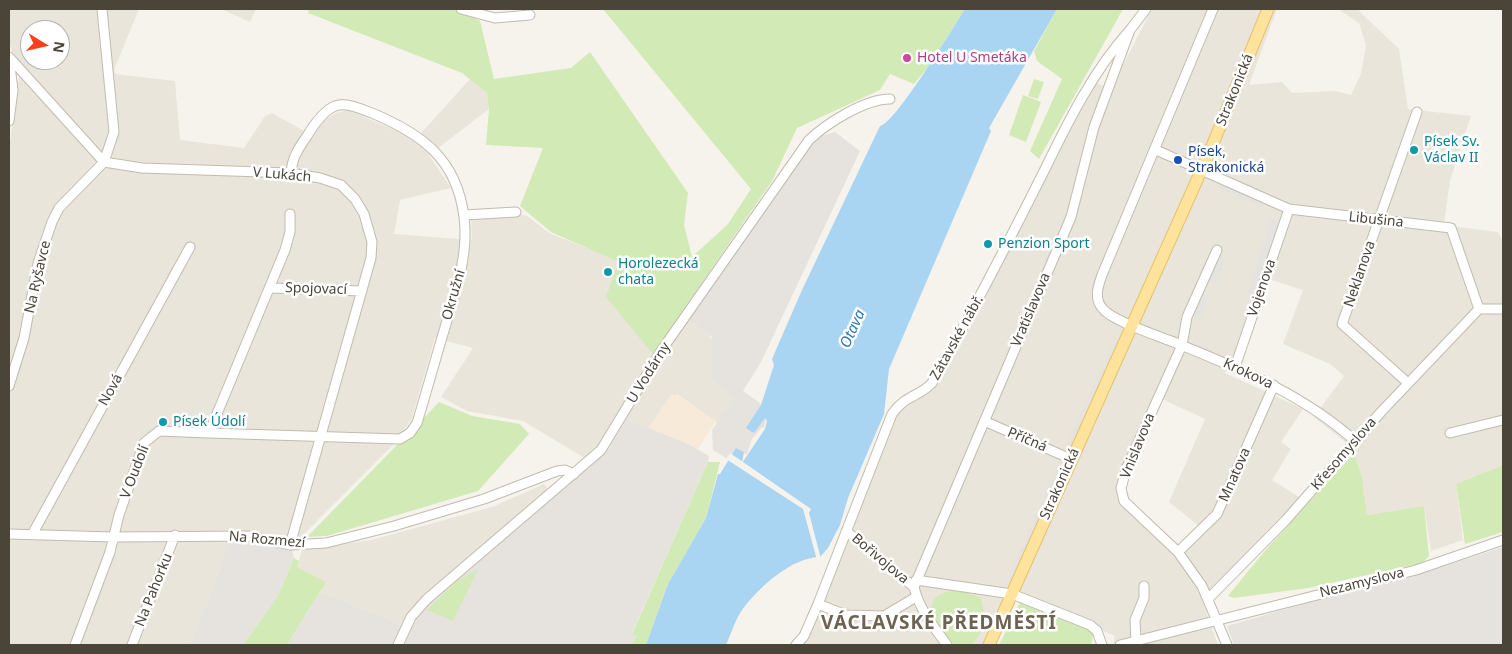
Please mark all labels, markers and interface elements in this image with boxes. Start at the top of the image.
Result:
north arrow [20,20,70,70]
text: N [49,40,70,54]
place label: Hotel U Smetáka [917,50,1027,66]
street label: Strakonická [1213,51,1257,129]
marker: Hotel U Smetáka [901,52,913,64]
place label: Písek Sv. Václav II [1424,134,1480,166]
place label: Písek, Strakonická [1188,144,1264,176]
marker: Písek Sv. Václav II [1408,144,1420,156]
marker: Písek, Strakonická [1172,154,1184,166]
street label: V Lukách [252,164,312,186]
street label: Libušina [1348,209,1404,231]
place label: Penzion Sport [998,236,1090,252]
marker: Penzion Sport [982,238,994,250]
street label: Na Ryšavce [21,239,55,315]
street label: Neklanova [1341,239,1379,309]
place label: Horolezecká chata [618,256,699,288]
street label: Vojenova [1244,257,1280,319]
marker: Horolezecká chata [602,266,614,278]
street label: Okružní [439,268,469,322]
street label: Vratislavova [1008,270,1054,350]
street label: Spojovací [285,280,347,298]
street label: Zátavské nábř. [927,293,987,383]
water label: Otava [837,307,869,351]
street label: U Vodárny [624,340,674,406]
street label: Krokova [1220,355,1276,393]
street label: Nová [95,371,127,409]
street label: Vnislavova [1117,411,1159,481]
place label: Písek Údolí [173,414,245,430]
street label: Křesomyslova [1308,414,1380,494]
marker: Písek Údolí [157,416,169,428]
street label: Příčná [1005,424,1049,456]
street label: V Oudolí [117,443,153,501]
street label: Mnatova [1216,445,1254,505]
street label: Strakonická [1037,446,1083,522]
street label: Na Rozmezí [228,528,306,552]
street label: Bořivojova [848,530,912,588]
street label: Na Pahorku [132,551,176,629]
street label: Nezamyslova [1318,564,1406,602]
district label: VÁCLAVSKÉ PŘEDMĚSTÍ [819,613,1059,635]

